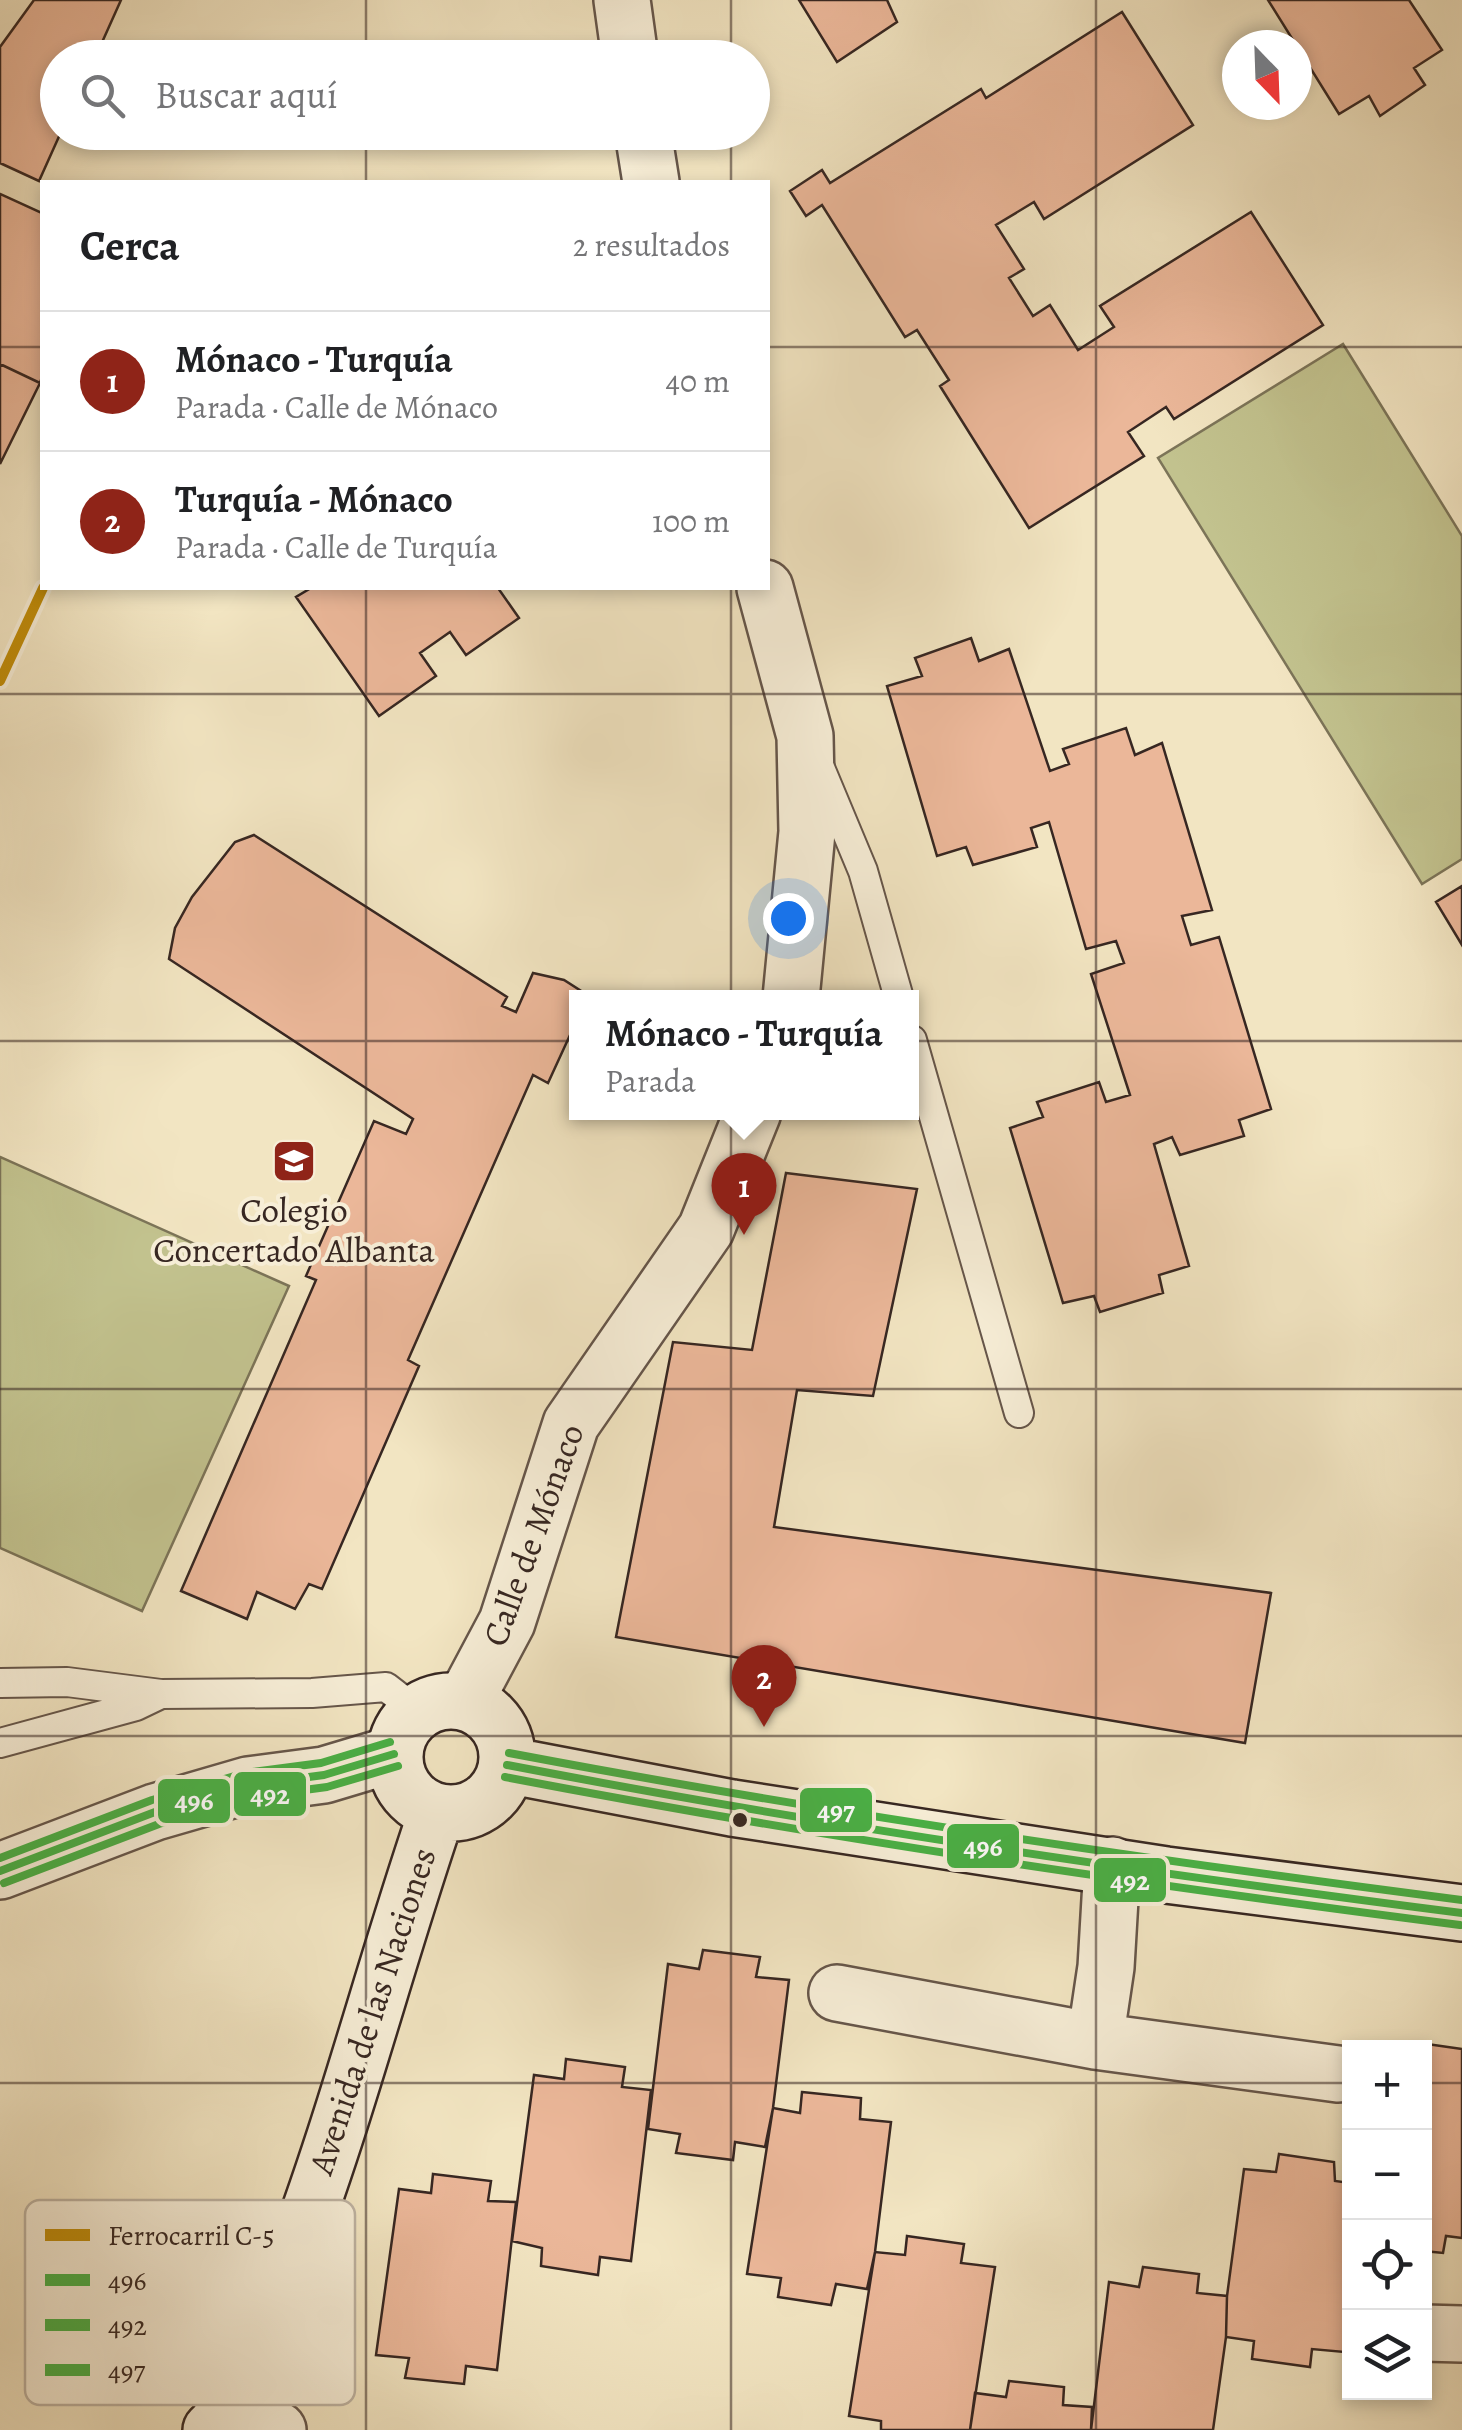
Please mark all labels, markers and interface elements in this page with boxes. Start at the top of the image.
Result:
north arrow [1222,30,1312,120]
search box [40,40,770,150]
icon: search [75,68,130,123]
text: Buscar aquí [155,69,338,121]
text: Cerca [80,217,179,274]
text: 2 resultados [573,223,730,267]
text: Mónaco - Turquía [175,333,453,385]
text: 1 [107,359,118,403]
text: 40 m [665,359,730,403]
text: Parada · Calle de Mónaco [175,385,498,429]
text: Turquía - Mónaco [175,473,453,525]
text: 2 [105,499,120,543]
text: 100 m [652,499,730,543]
text: Parada · Calle de Turquía [175,525,497,569]
your location [763,893,814,944]
popup [569,990,919,1120]
text: Mónaco - Turquía [605,1007,883,1059]
text: Parada [605,1059,696,1103]
school or university icon: Colegio Concertado Albanta [271,1138,317,1184]
pin: 1 [712,1152,776,1235]
place label: Colegio Concertado Albanta [153,1186,436,1274]
street label: Calle de Mónaco [471,1417,595,1653]
pin: 2 [732,1644,796,1727]
line badge: 492 [232,1770,308,1818]
text: 492 [250,1776,290,1814]
line badge: 496 [156,1777,232,1825]
text: 496 [174,1782,214,1820]
line badge: 497 [798,1786,874,1834]
text: 497 [817,1792,855,1830]
unlabelled marker [730,1810,750,1830]
line badge: 496 [945,1822,1021,1870]
text: 496 [963,1828,1003,1866]
street label: Avenida de las Naciones [296,1842,447,2181]
line badge: 492 [1092,1856,1168,1904]
text: 492 [1110,1862,1150,1900]
map controls [1342,2040,1432,2400]
button: + [1342,2040,1432,2130]
button: − [1342,2130,1432,2220]
legend [25,2200,355,2405]
text: Ferrocarril C-5 [108,2217,274,2255]
button: locate [1342,2220,1432,2310]
text: 496 [108,2262,146,2300]
text: 492 [108,2307,147,2345]
button: layers [1342,2310,1432,2400]
text: 497 [108,2352,145,2390]

